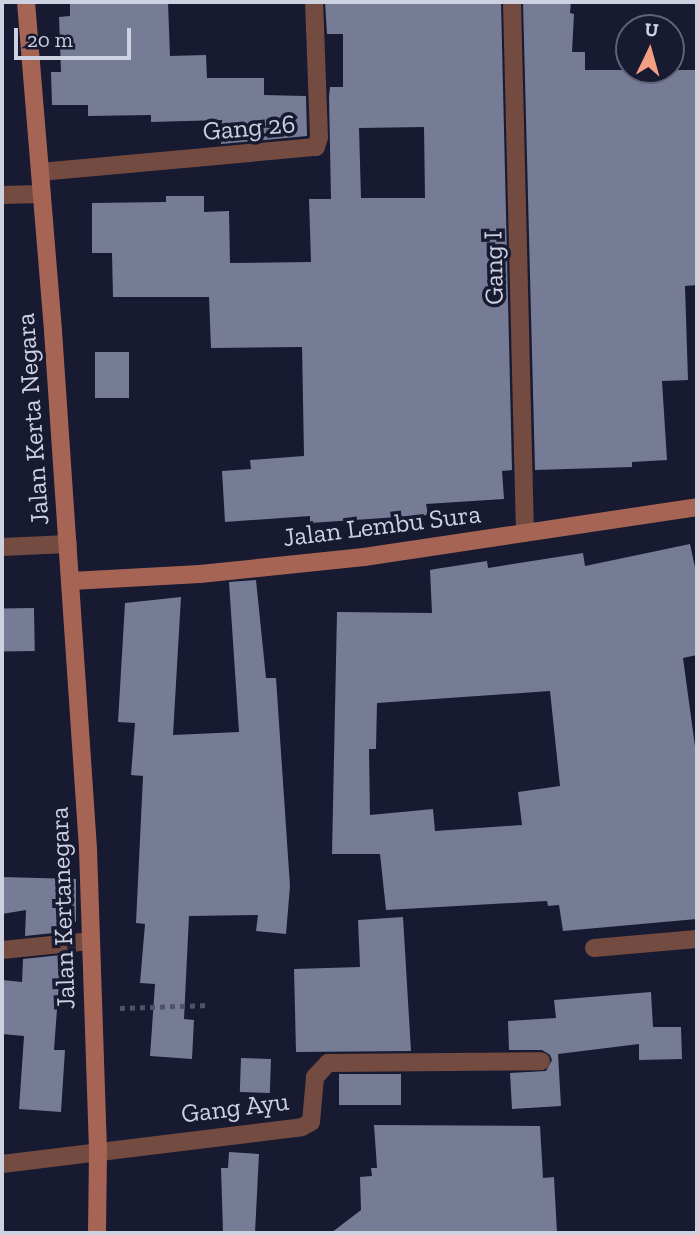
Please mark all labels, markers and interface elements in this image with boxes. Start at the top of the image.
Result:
scale bar [18,14,135,58]
north arrow [615,14,685,84]
text: U [644,18,660,42]
text: 20 m [27,27,73,52]
street label: Gang 26 [201,108,297,148]
street label: Gang I [478,231,510,305]
street label: Jalan Kerta Negara [10,312,56,526]
street label: Jalan Lembu Sura [281,498,483,554]
street label: Jalan Kertanegara [44,806,82,1010]
street label: Gang Ayu [179,1086,291,1130]

